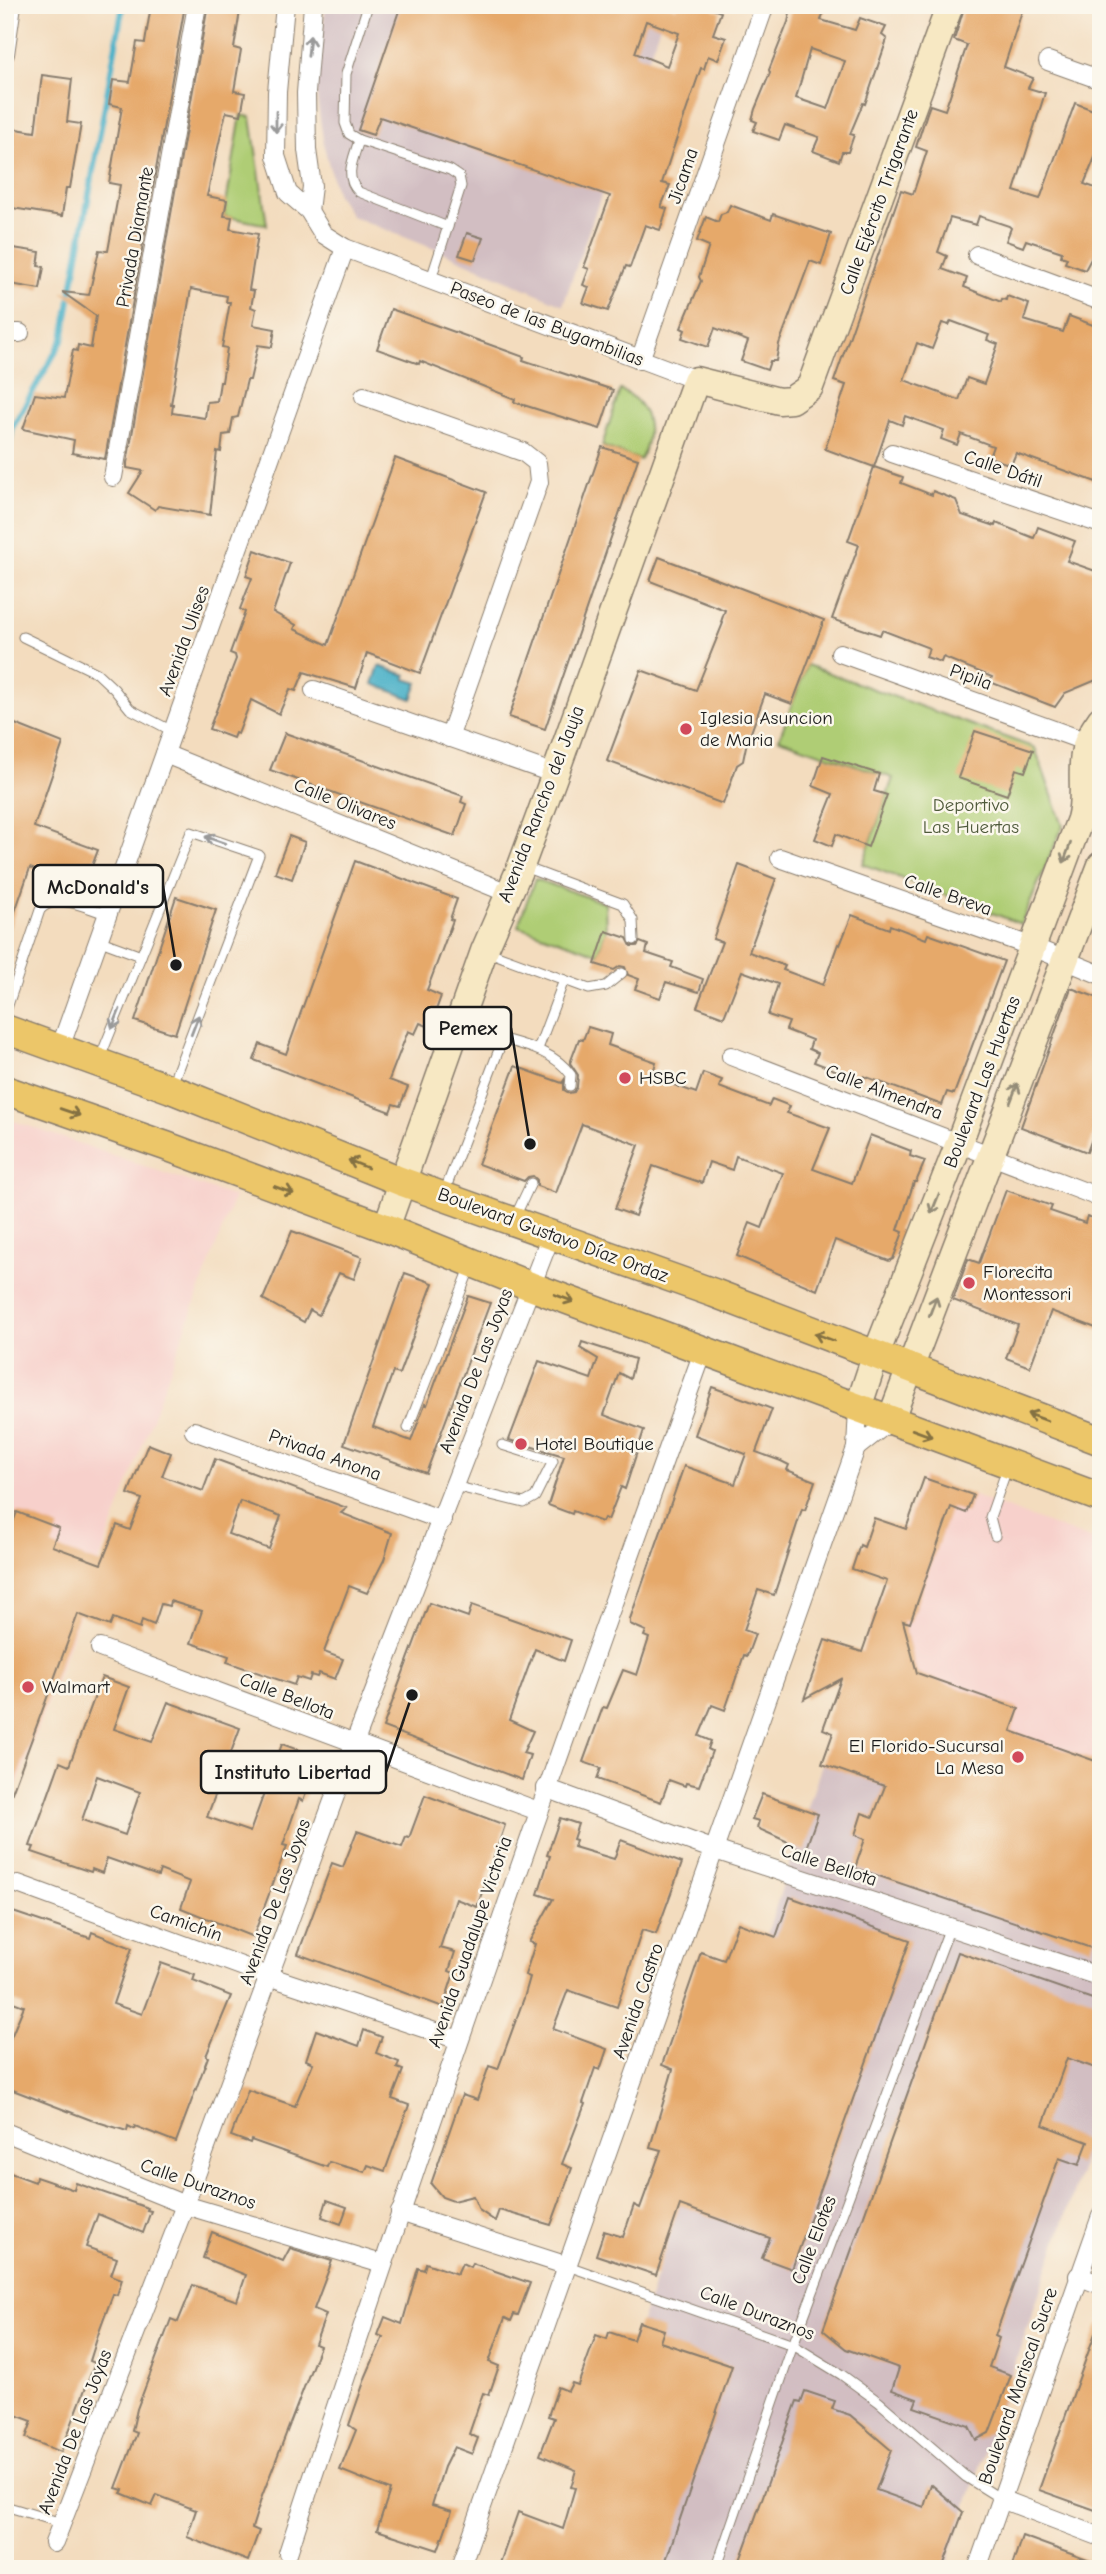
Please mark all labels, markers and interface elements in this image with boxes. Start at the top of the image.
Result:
one-way arrow [303,35,316,58]
street label: Calle Ejército Trigarante [835,106,923,298]
one-way arrow [270,110,283,133]
street label: Jicama [663,145,703,207]
street label: Privada Diamante [112,165,158,309]
street label: Paseo de las Bugambilias [447,277,647,371]
street label: Calle Dátil [961,445,1045,493]
street label: Avenida Ulises [154,583,214,699]
street label: Pipila [947,659,995,695]
street label: Avenida Rancho del Jauja [493,703,589,905]
place label: Iglesia Asuncion de Maria [700,707,833,751]
marker: Iglesia Asuncion de Maria [678,721,694,737]
street label: Calle Olivares [291,774,399,835]
park label: Deportivo Las Huertas [923,794,1019,838]
one-way arrow [205,833,227,845]
one-way arrow [1060,842,1072,864]
callout: McDonald's [33,865,163,907]
street label: Calle Breva [901,870,995,920]
text: McDonald's [47,875,149,899]
street label: Boulevard Las Huertas [939,993,1025,1171]
callout: Pemex [424,1007,511,1049]
one-way arrow [108,1008,121,1030]
one-way arrow [189,1014,202,1036]
text: Pemex [438,1016,498,1040]
street label: Calle Almendra [822,1060,946,1124]
place label: HSBC [639,1067,687,1089]
marker: HSBC [617,1070,633,1086]
one-way arrow [1009,1083,1021,1105]
one-way arrow [58,1107,80,1120]
one-way arrow [348,1157,369,1170]
street label: Boulevard Gustavo Díaz Ordaz [435,1183,671,1287]
one-way arrow [272,1185,294,1197]
one-way arrow [928,1192,941,1214]
place label: Florecita Montessori [983,1261,1072,1305]
marker: Florecita Montessori [961,1275,977,1291]
street label: Avenida De Las Joyas [434,1285,518,1457]
one-way arrow [553,1293,575,1305]
one-way arrow [928,1295,940,1317]
one-way arrow [814,1329,835,1342]
one-way arrow [1026,1410,1048,1422]
street label: Privada Anona [266,1424,384,1486]
one-way arrow [910,1427,932,1440]
place label: Hotel Boutique [535,1433,654,1455]
marker: Hotel Boutique [513,1436,529,1452]
street label: Calle Bellota [236,1668,338,1724]
place label: Walmart [42,1676,110,1698]
marker: Walmart [20,1679,36,1695]
place label: El Florido-Sucursal La Mesa [849,1735,1004,1779]
marker: El Florido-Sucursal La Mesa [1010,1749,1026,1765]
callout: Instituto Libertad [201,1751,386,1793]
text: Instituto Libertad [215,1760,372,1784]
street label: Avenida De Las Joyas [235,1816,315,1988]
street label: Avenida Guadalupe Victoria [423,1833,517,2051]
street label: Calle Bellota [778,1839,880,1891]
street label: Camichín [147,1900,225,1946]
street label: Avenida Castro [608,1940,668,2062]
street label: Calle Duraznos [137,2154,259,2214]
street label: Calle Elotes [787,2192,841,2288]
street label: Calle Duraznos [697,2281,817,2345]
street label: Boulevard Mariscal Sucre [974,2285,1062,2487]
street label: Avenida De Las Joyas [33,2346,117,2518]

